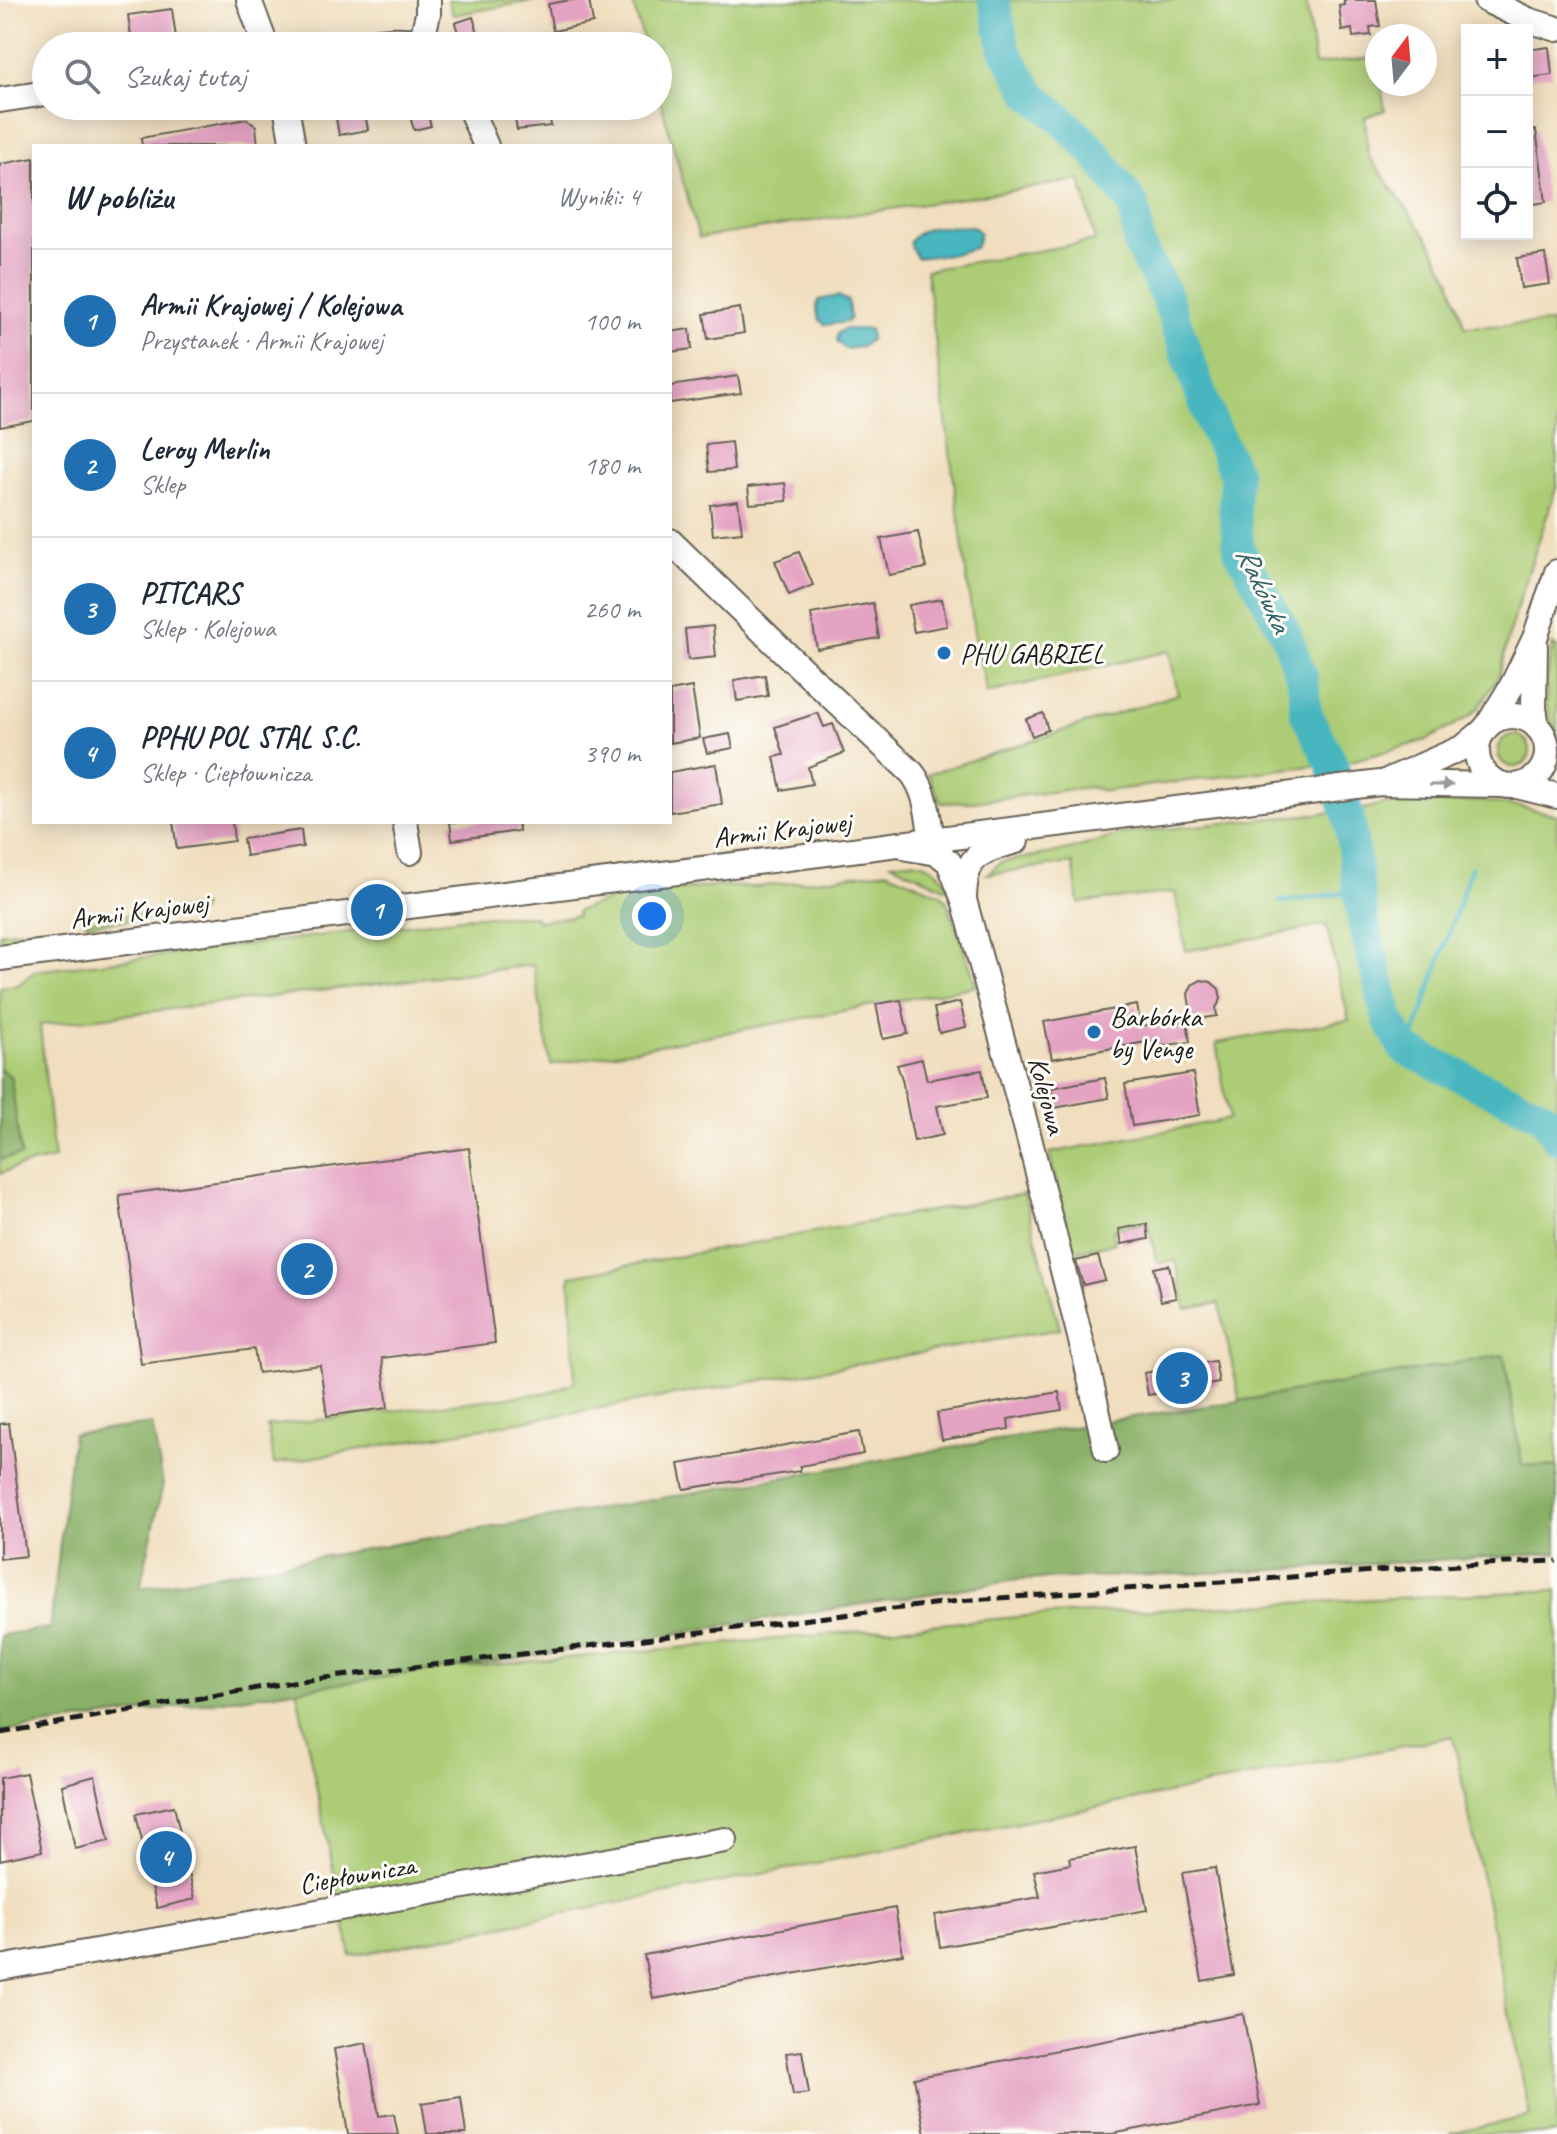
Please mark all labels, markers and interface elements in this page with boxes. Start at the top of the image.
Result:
north arrow [1365,24,1437,96]
map controls [1461,24,1533,240]
button: + [1461,24,1533,96]
search box [32,32,672,120]
icon: search [60,54,104,98]
text: Szukaj tutaj [124,57,246,95]
button: − [1461,96,1533,168]
button: locate [1461,168,1533,240]
text: W pobliżu [64,175,173,218]
text: Wyniki: 4 [558,180,640,213]
text: Armii Krajowej / Kolejowa [140,286,402,324]
text: 1 [84,305,96,338]
text: 100 m [584,305,640,338]
text: Przystanek · Armii Krajowej [140,324,383,357]
text: Leroy Merlin [140,430,270,468]
text: 2 [84,449,96,482]
text: 180 m [584,449,640,482]
text: Sklep [140,468,185,501]
water label: Rakówka [1228,540,1301,640]
text: PITCARS [140,574,240,612]
text: 3 [84,593,96,626]
text: 260 m [584,593,640,626]
text: Sklep · Kolejowa [140,612,275,645]
place label: PHU GABRIEL [960,636,1105,671]
marker: PHU GABRIEL [935,644,953,662]
text: PPHU POL STAL S.C. [140,718,360,756]
text: 4 [84,737,96,770]
text: 390 m [584,737,640,770]
text: Sklep · Ciepłownicza [140,756,311,789]
one-way arrow [1429,779,1454,791]
street label: Armii Krajowej [711,803,856,855]
pin: 1 [351,880,403,940]
street label: Armii Krajowej [68,884,213,936]
your location [632,896,672,936]
place label: Barbórka by Venge [1110,999,1203,1066]
marker: Barbórka by Venge [1085,1023,1103,1041]
street label: Kolejowa [1020,1053,1075,1139]
pin: 2 [281,1239,333,1299]
pin: 3 [1156,1348,1208,1408]
pin: 4 [140,1827,192,1887]
street label: Ciepłownicza [296,1847,420,1902]

